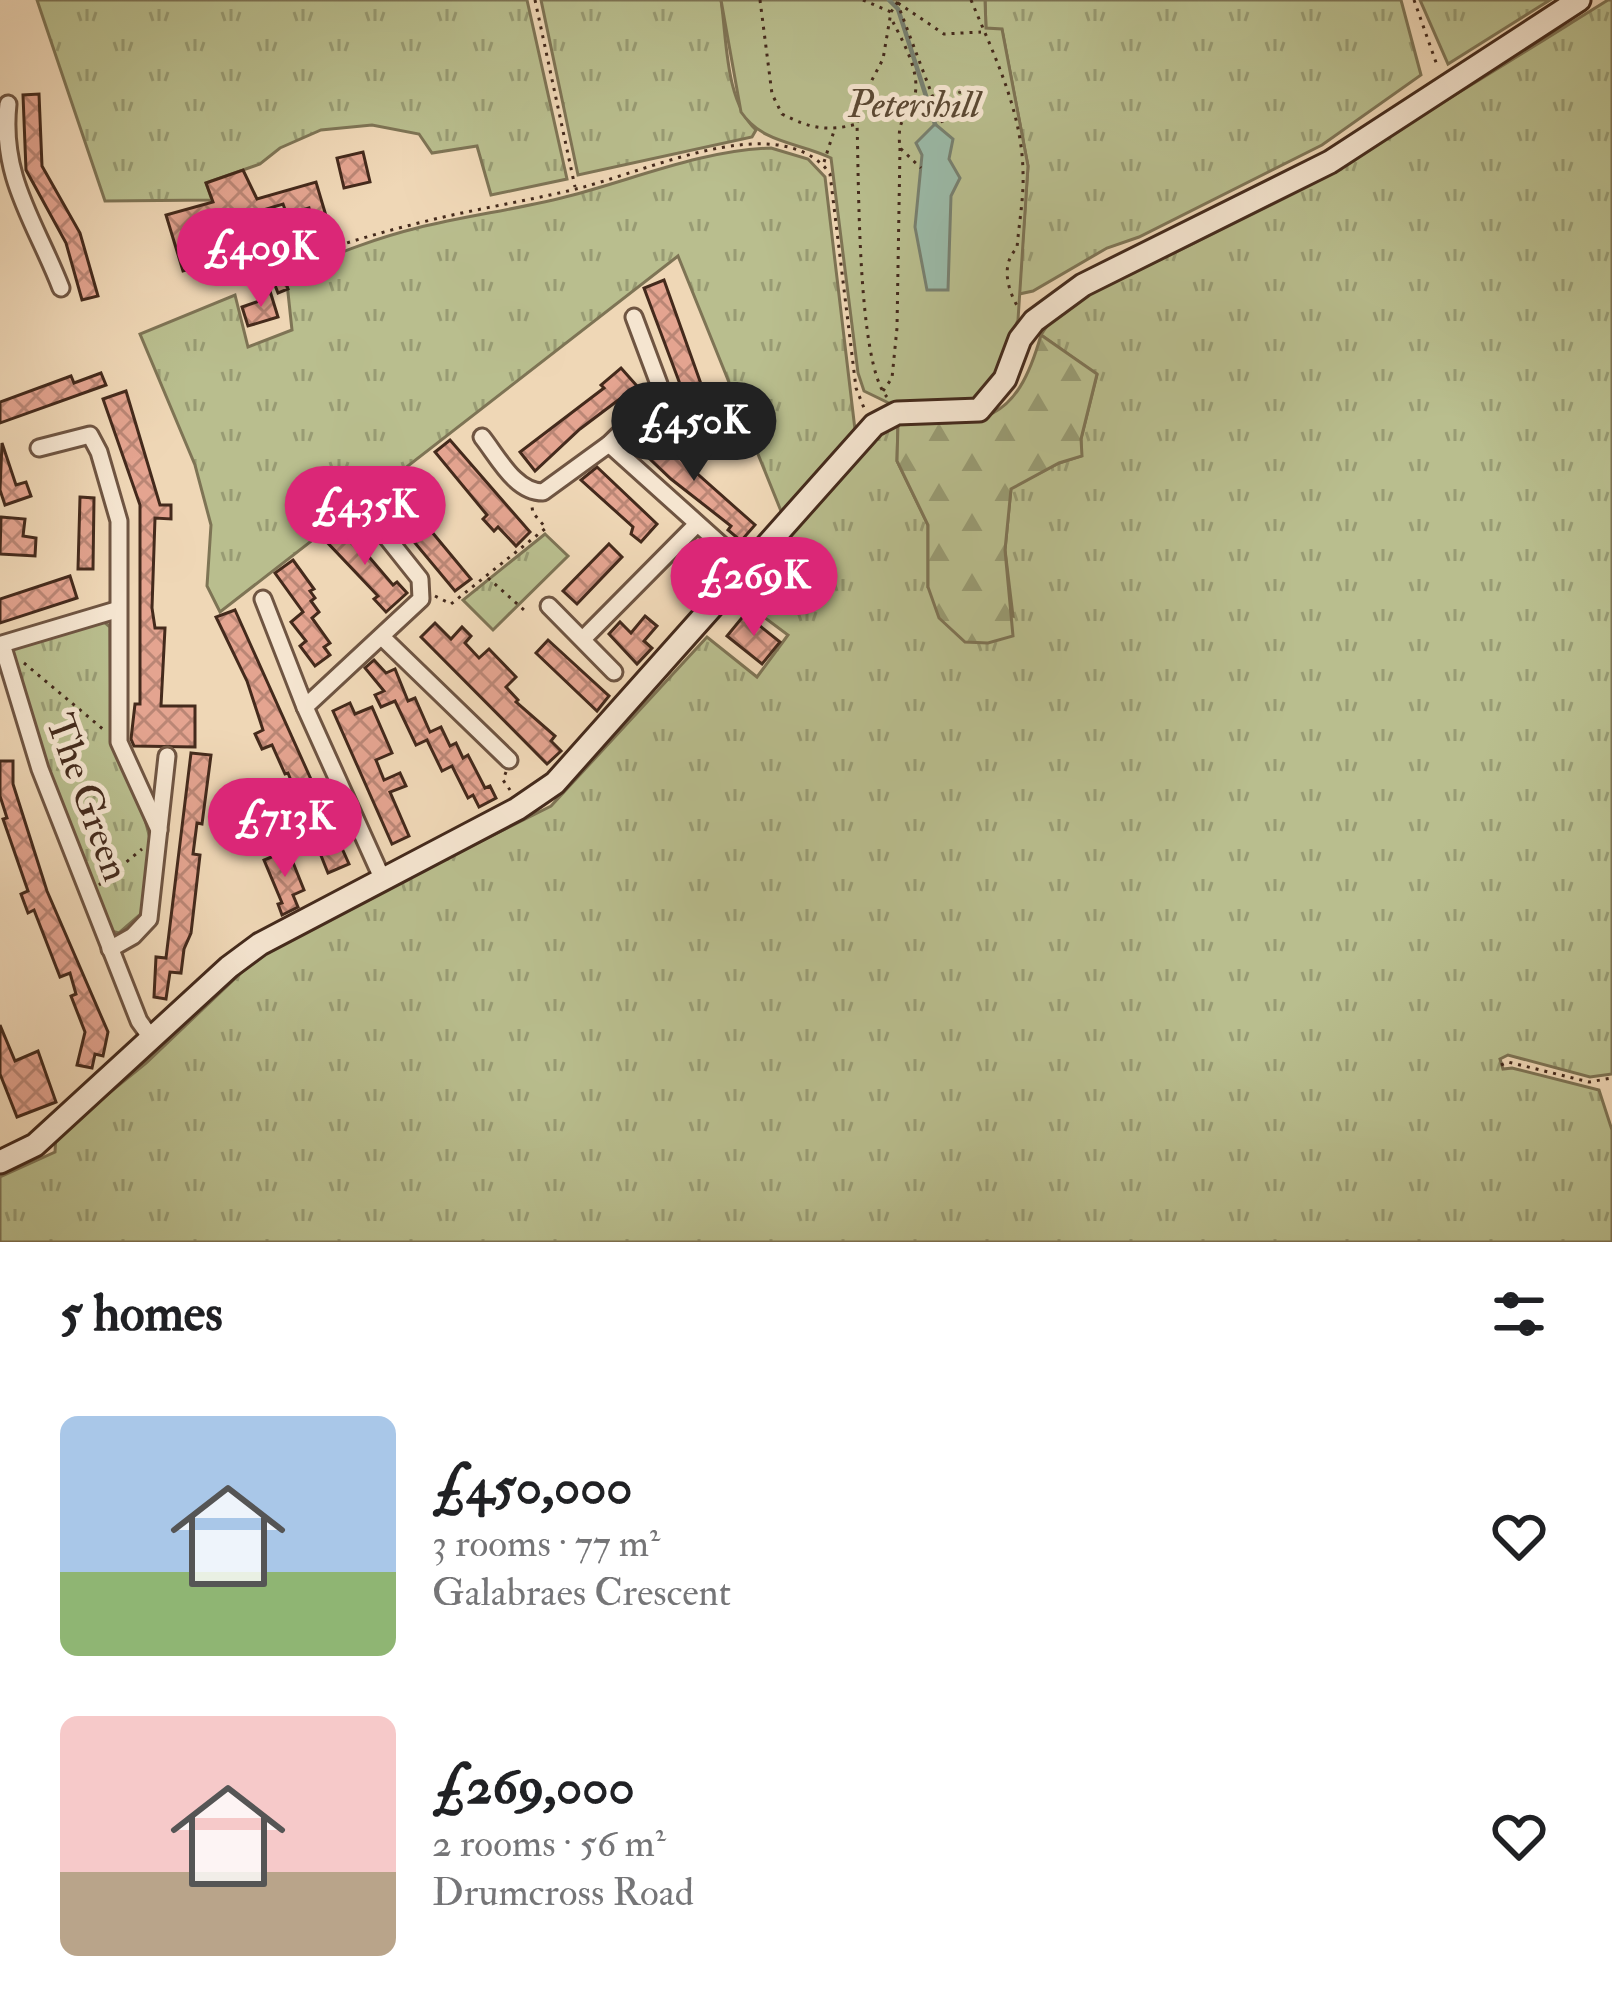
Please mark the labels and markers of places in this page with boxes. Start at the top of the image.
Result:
pin: £409K [177,208,345,310]
pin: £450K [610,382,778,484]
pin: £435K [281,466,449,568]
pin: £269K [670,537,838,639]
pin: £713K [201,778,369,880]

